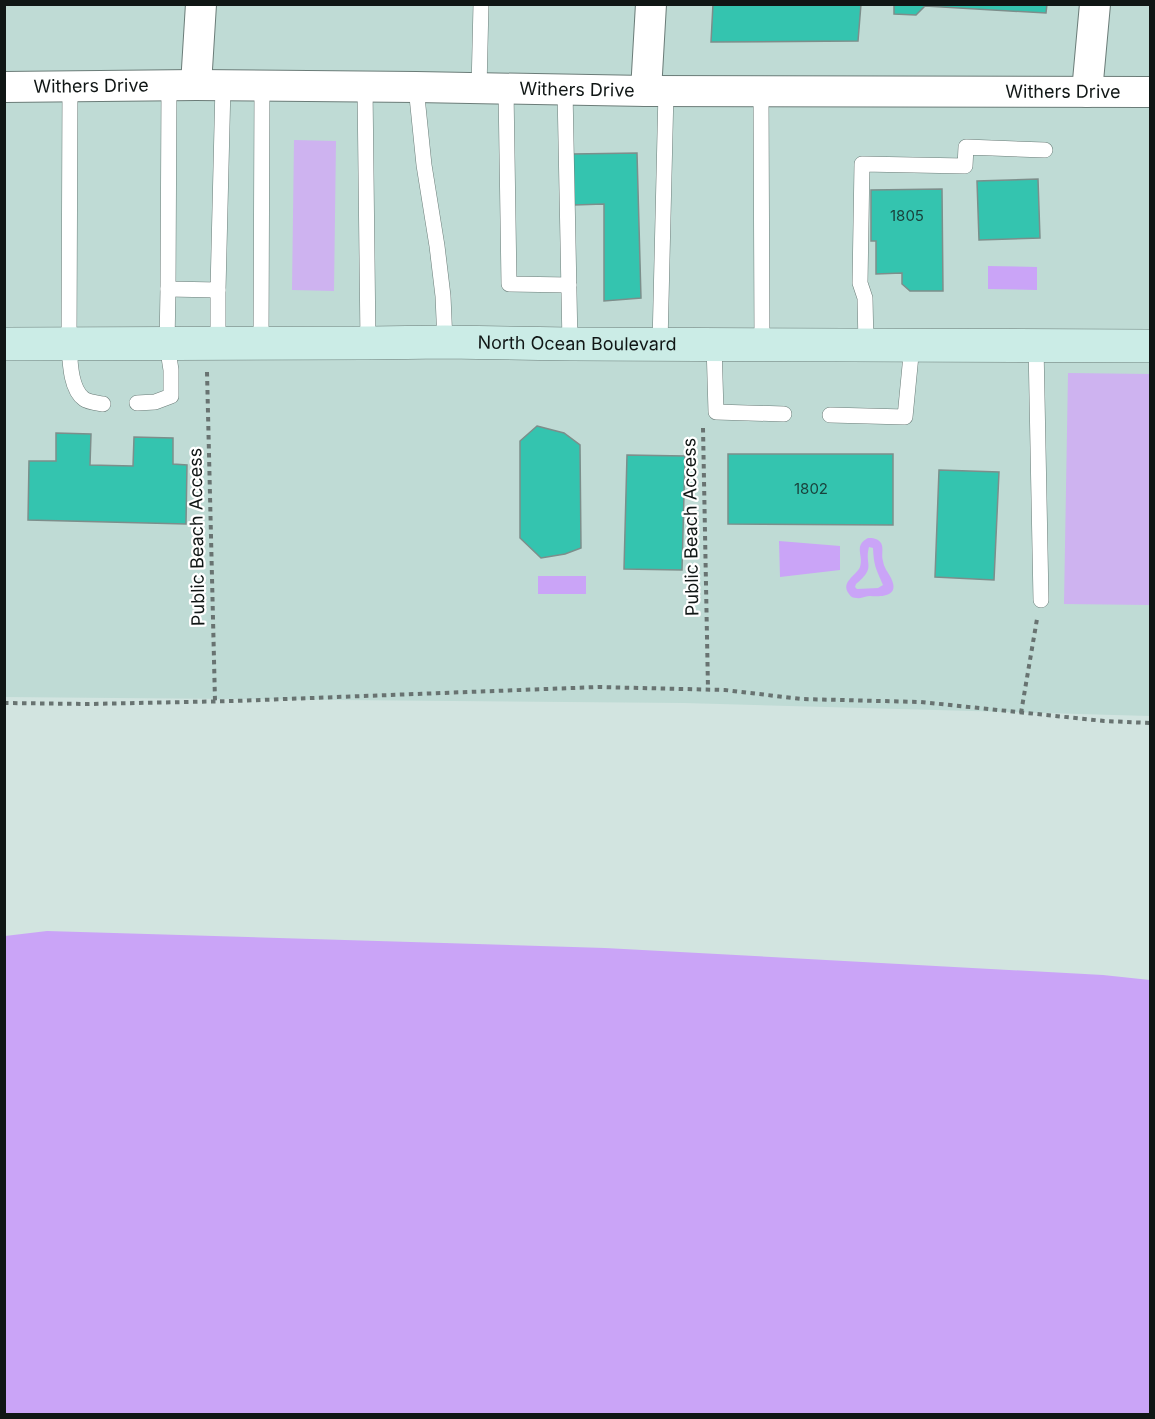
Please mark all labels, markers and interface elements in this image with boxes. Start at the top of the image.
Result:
street label: Withers Drive [33,74,149,97]
street label: Withers Drive [519,78,635,101]
street label: Withers Drive [1005,81,1121,102]
house number: 1805 [890,206,924,225]
street label: North Ocean Boulevard [477,332,677,354]
street label: Public Beach Access [678,438,703,616]
street label: Public Beach Access [184,448,209,626]
house number: 1802 [794,479,828,498]

